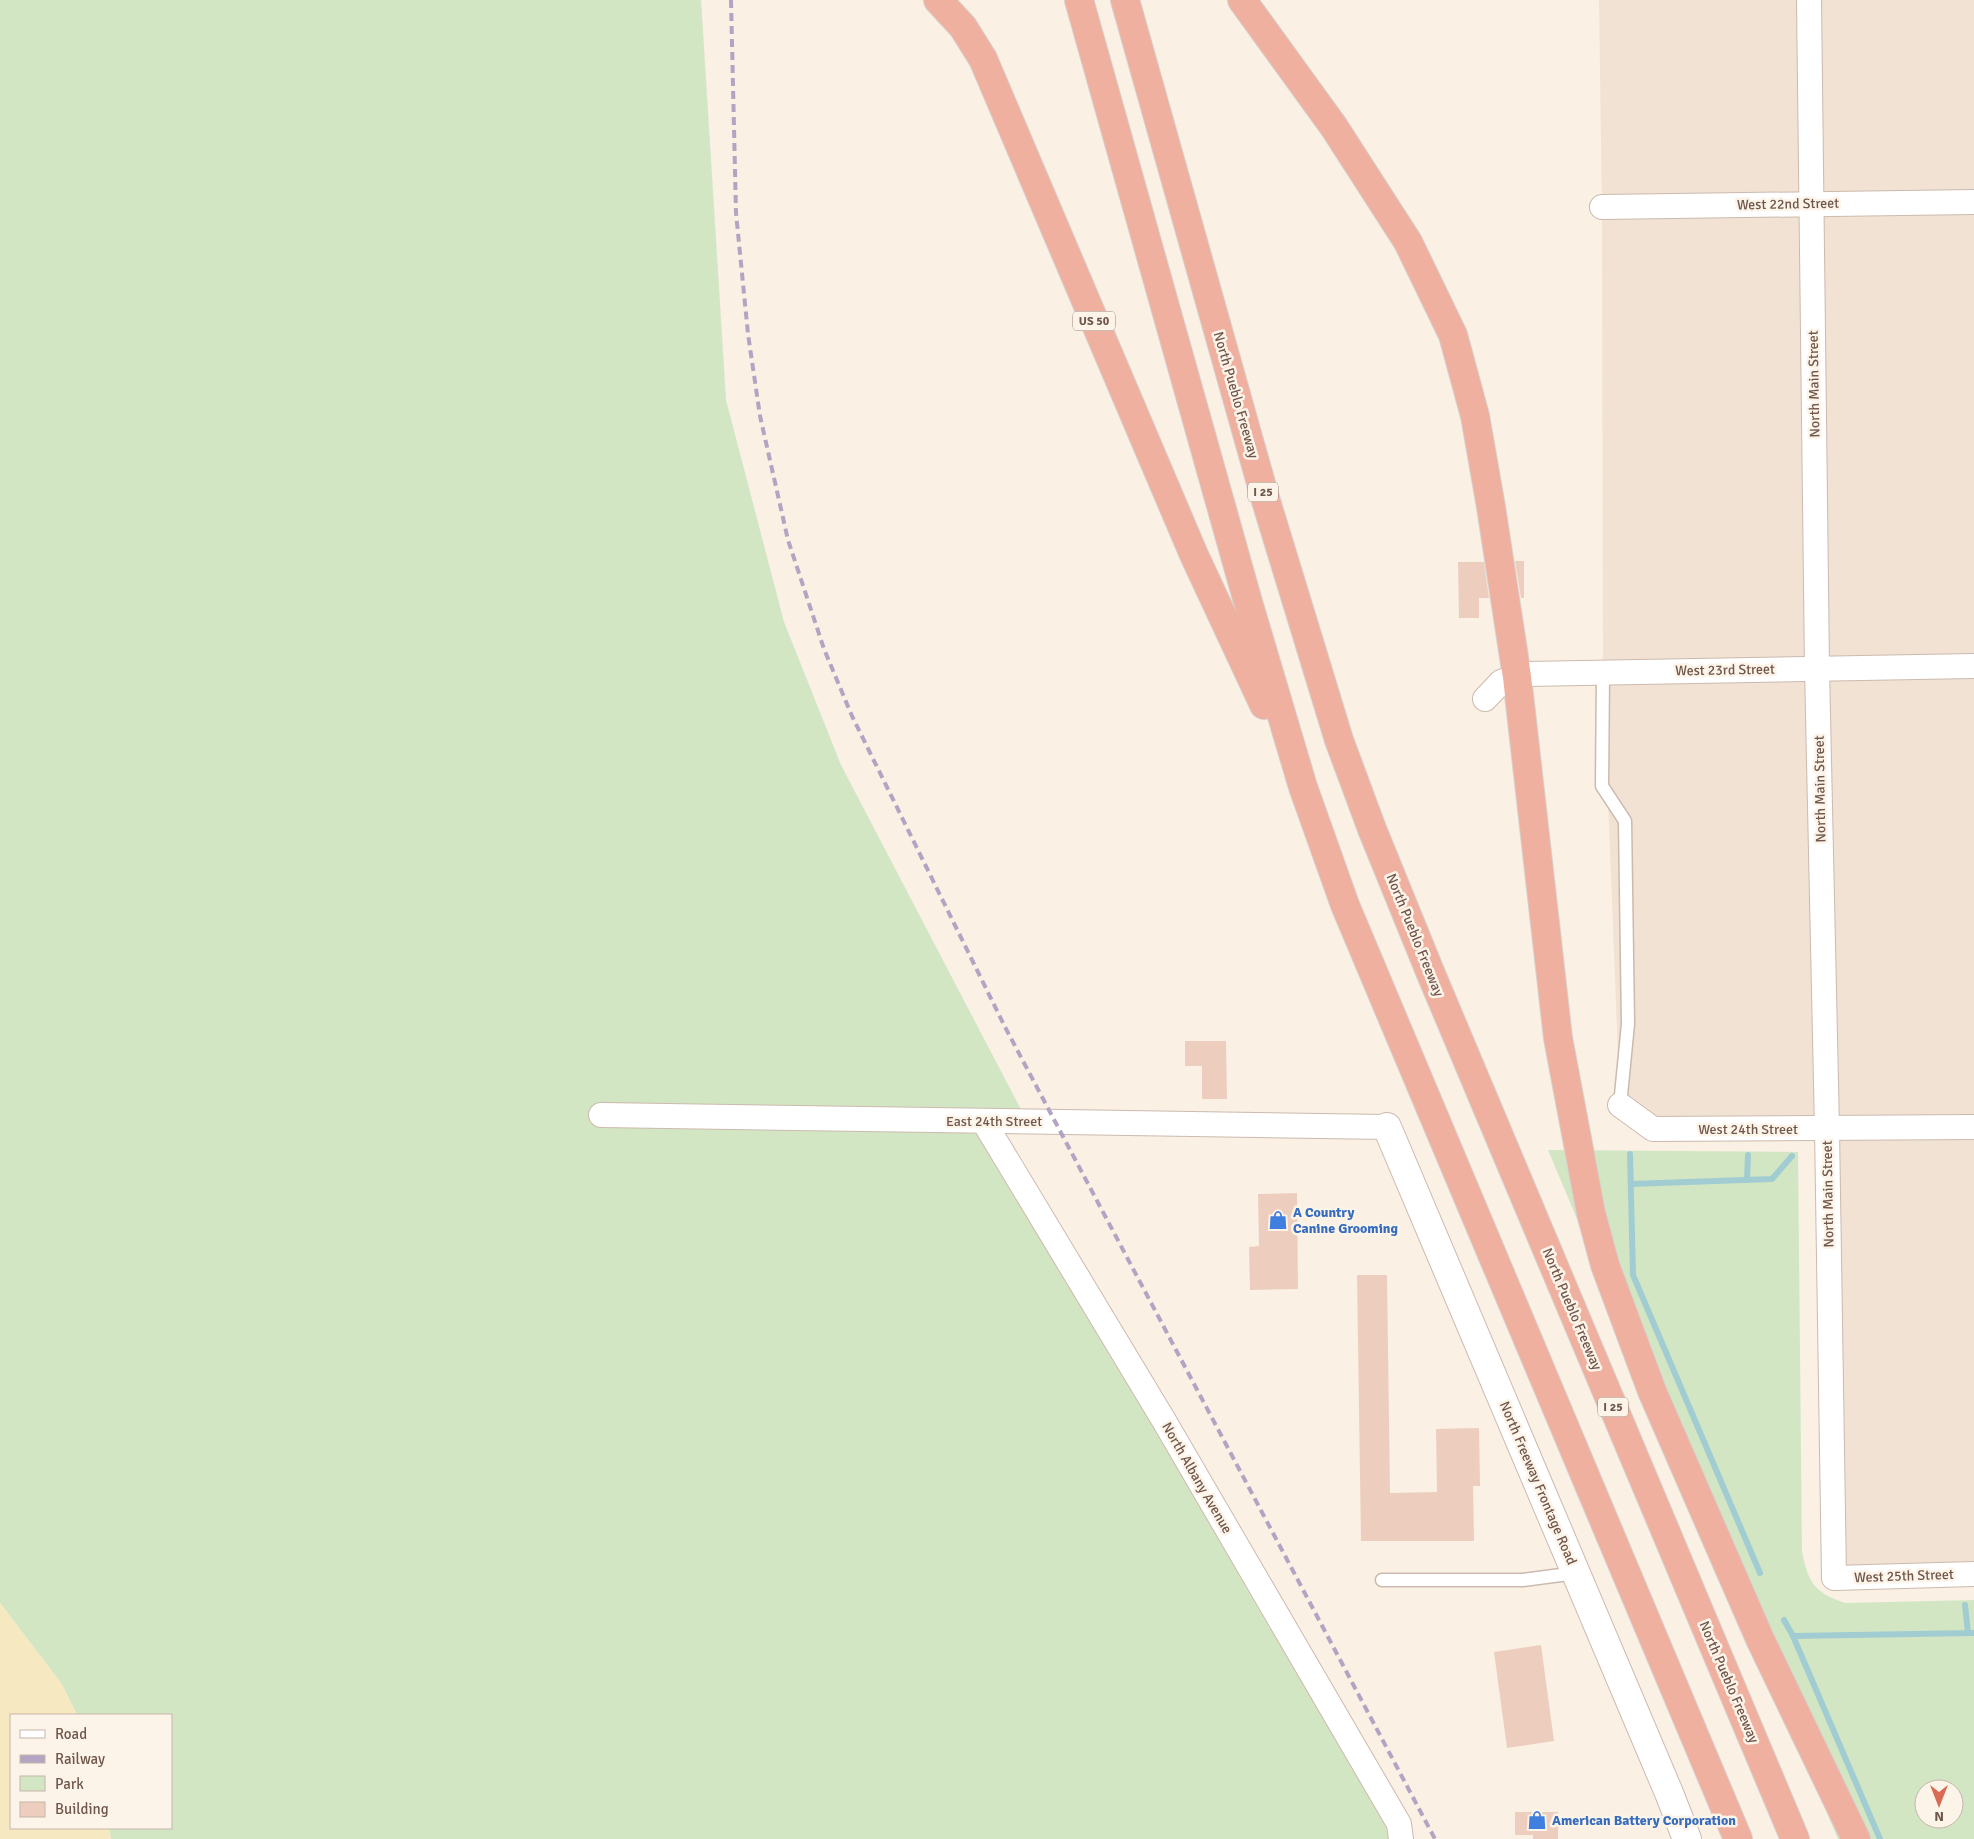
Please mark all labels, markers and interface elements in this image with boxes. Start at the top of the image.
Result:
street label: West 22nd Street [1737,195,1839,213]
road number: US 50 [1073,312,1115,331]
street label: North Pueblo Freeway [1210,330,1262,461]
street label: North Main Street [1805,330,1823,438]
road number: I 25 [1248,482,1278,502]
street label: West 23rd Street [1675,661,1775,679]
street label: North Main Street [1811,735,1829,843]
street label: North Pueblo Freeway [1383,871,1448,999]
street label: East 24th Street [946,1113,1042,1130]
street label: West 24th Street [1698,1121,1798,1138]
street label: North Main Street [1819,1140,1837,1248]
place label: A Country Canine Grooming [1293,1204,1398,1237]
shop icon: A Country Canine Grooming [1267,1209,1289,1231]
street label: North Pueblo Freeway [1539,1245,1606,1373]
road number: I 25 [1598,1398,1628,1416]
street label: North Freeway Frontage Road [1496,1399,1580,1567]
street label: North Albany Avenue [1158,1419,1236,1537]
street label: West 25th Street [1854,1566,1954,1586]
street label: North Pueblo Freeway [1696,1618,1763,1746]
legend [10,1714,172,1829]
text: Road [55,1725,87,1743]
text: Railway [55,1750,105,1768]
text: Park [55,1775,84,1793]
north arrow [1914,1779,1964,1829]
text: Building [55,1800,109,1818]
text: N [1934,1808,1944,1825]
shop icon: American Battery Corporation [1526,1809,1548,1831]
place label: American Battery Corporation [1552,1812,1736,1829]

